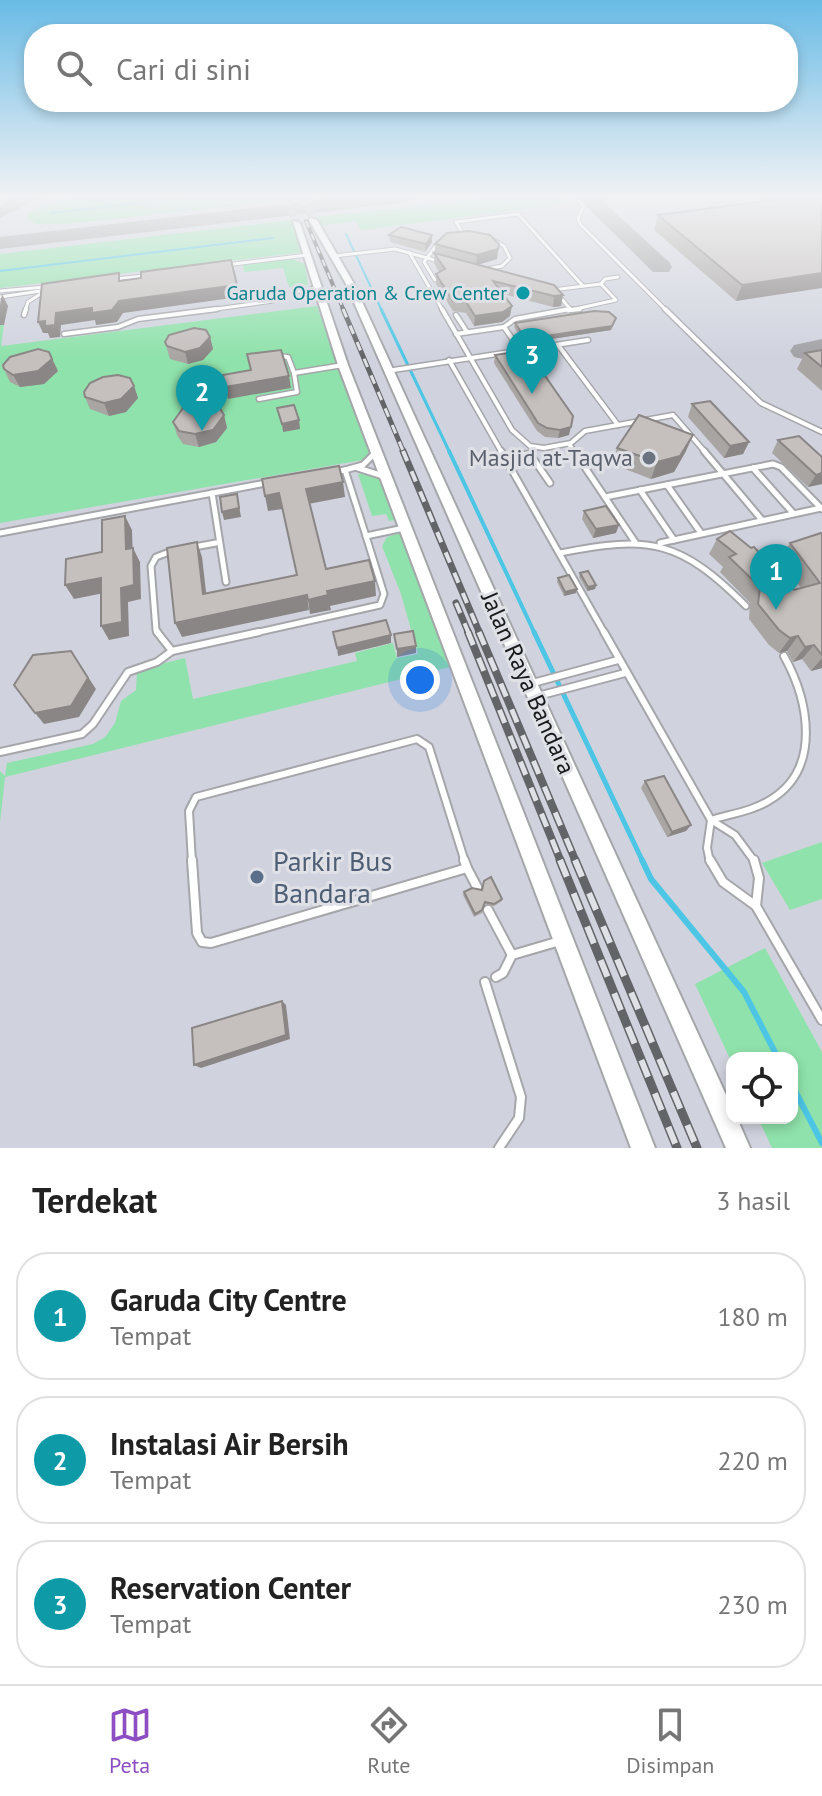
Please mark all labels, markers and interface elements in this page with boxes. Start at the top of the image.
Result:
search box [24,24,798,112]
icon: search [52,46,96,90]
text: Cari di sini [116,49,251,88]
place label: Garuda Operation & Crew Center [226,280,507,306]
marker: Garuda Operation & Crew Center [514,284,532,302]
pin: 3 [506,328,558,394]
pin: 2 [176,365,228,431]
place label: Masjid at-Taqwa [469,442,633,473]
marker: Masjid at-Taqwa [640,449,658,467]
pin: 1 [750,544,802,610]
street label: Jalan Raya Bandara [474,586,583,779]
your location [400,660,440,700]
place label: Parkir Bus Bandara [273,842,392,911]
marker: Parkir Bus Bandara [248,868,266,886]
map controls [726,1052,798,1124]
button: locate [726,1052,798,1124]
text: Terdekat [32,1178,157,1222]
text: 3 hasil [716,1184,790,1217]
text: Garuda City Centre [110,1280,347,1319]
text: 1 [53,1300,67,1333]
text: 180 m [717,1300,788,1333]
text: Tempat [110,1319,191,1352]
text: Instalasi Air Bersih [110,1424,349,1463]
text: 2 [53,1444,67,1477]
text: 220 m [717,1444,788,1477]
text: Tempat [110,1463,191,1496]
text: Reservation Center [110,1568,351,1607]
text: 3 [53,1588,67,1621]
text: 230 m [717,1588,788,1621]
text: Tempat [110,1607,191,1640]
tab: Peta [108,1703,152,1779]
tab: Rute [367,1703,411,1779]
tab: Disimpan [626,1703,714,1779]

